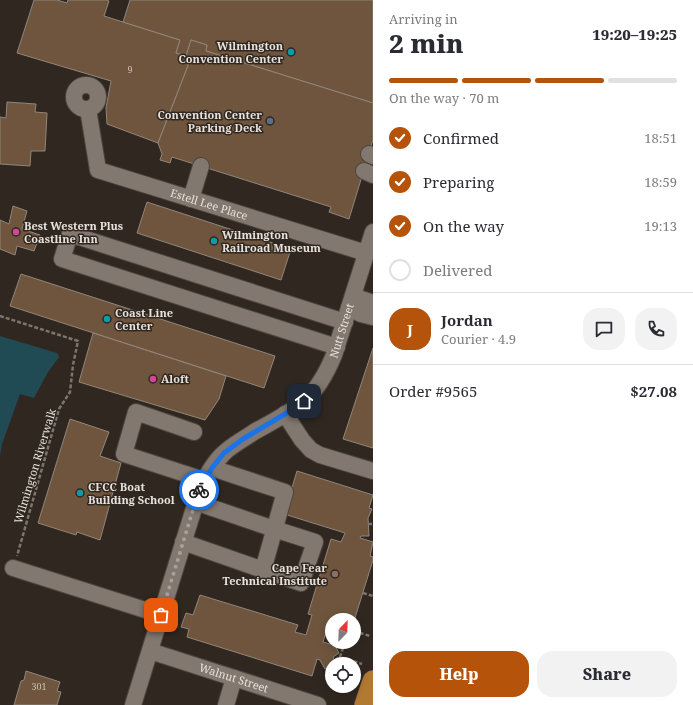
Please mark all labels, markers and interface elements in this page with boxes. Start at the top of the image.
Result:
text: Arriving in [389,10,458,28]
text: 19:20–19:25 [592,24,677,44]
text: 2 min [389,25,464,61]
place label: Wilmington Convention Center [178,38,284,66]
marker: Wilmington Convention Center [286,47,296,57]
house number: 9 [127,63,133,76]
text: On the way · 70 m [389,89,499,107]
place label: Convention Center Parking Deck [157,107,262,135]
marker: Convention Center Parking Deck [265,116,275,126]
icon: check [389,127,411,149]
text: Confirmed [423,128,499,148]
text: 18:51 [644,129,677,147]
icon: check [389,171,411,193]
text: Preparing [423,172,494,192]
text: 18:59 [644,173,677,191]
street label: Estell Lee Place [169,185,250,223]
icon: check [389,215,411,237]
text: On the way [423,216,504,236]
text: 19:13 [644,217,677,235]
place label: Best Western Plus Coastline Inn [24,218,123,246]
marker: Best Western Plus Coastline Inn [11,227,21,237]
place label: Wilmington Railroad Museum [222,227,321,255]
marker: Wilmington Railroad Museum [209,236,219,246]
text: Delivered [423,260,492,280]
street label: Nutt Street [325,301,357,360]
place label: Coast Line Center [115,305,173,333]
button: chat [583,308,625,350]
button: phone [635,308,677,350]
text: Jordan [441,310,493,330]
marker: Coast Line Center [102,314,112,324]
text: J [407,319,413,339]
text: Courier · 4.9 [441,330,516,348]
place label: Aloft [161,371,189,386]
marker: Aloft [148,374,158,384]
text: Order #9565 [389,381,477,401]
text: $27.08 [630,381,677,401]
pin [287,384,321,418]
icon: home [293,390,315,412]
street label: Wilmington Riverwalk [10,406,59,525]
courier [179,470,219,510]
place label: CFCC Boat Building School [88,479,175,507]
icon: bike [188,479,210,501]
marker: CFCC Boat Building School [75,488,85,498]
place label: Cape Fear Technical Institute [223,560,327,588]
marker: Cape Fear Technical Institute [330,569,340,579]
pin [144,598,178,632]
icon: bag [150,604,172,626]
north arrow [325,613,361,649]
map controls [325,613,361,693]
button: Help [389,651,529,697]
button: Share [537,651,677,697]
button: locate [325,657,361,693]
street label: Walnut Street [197,659,271,696]
house number: 301 [31,680,47,693]

